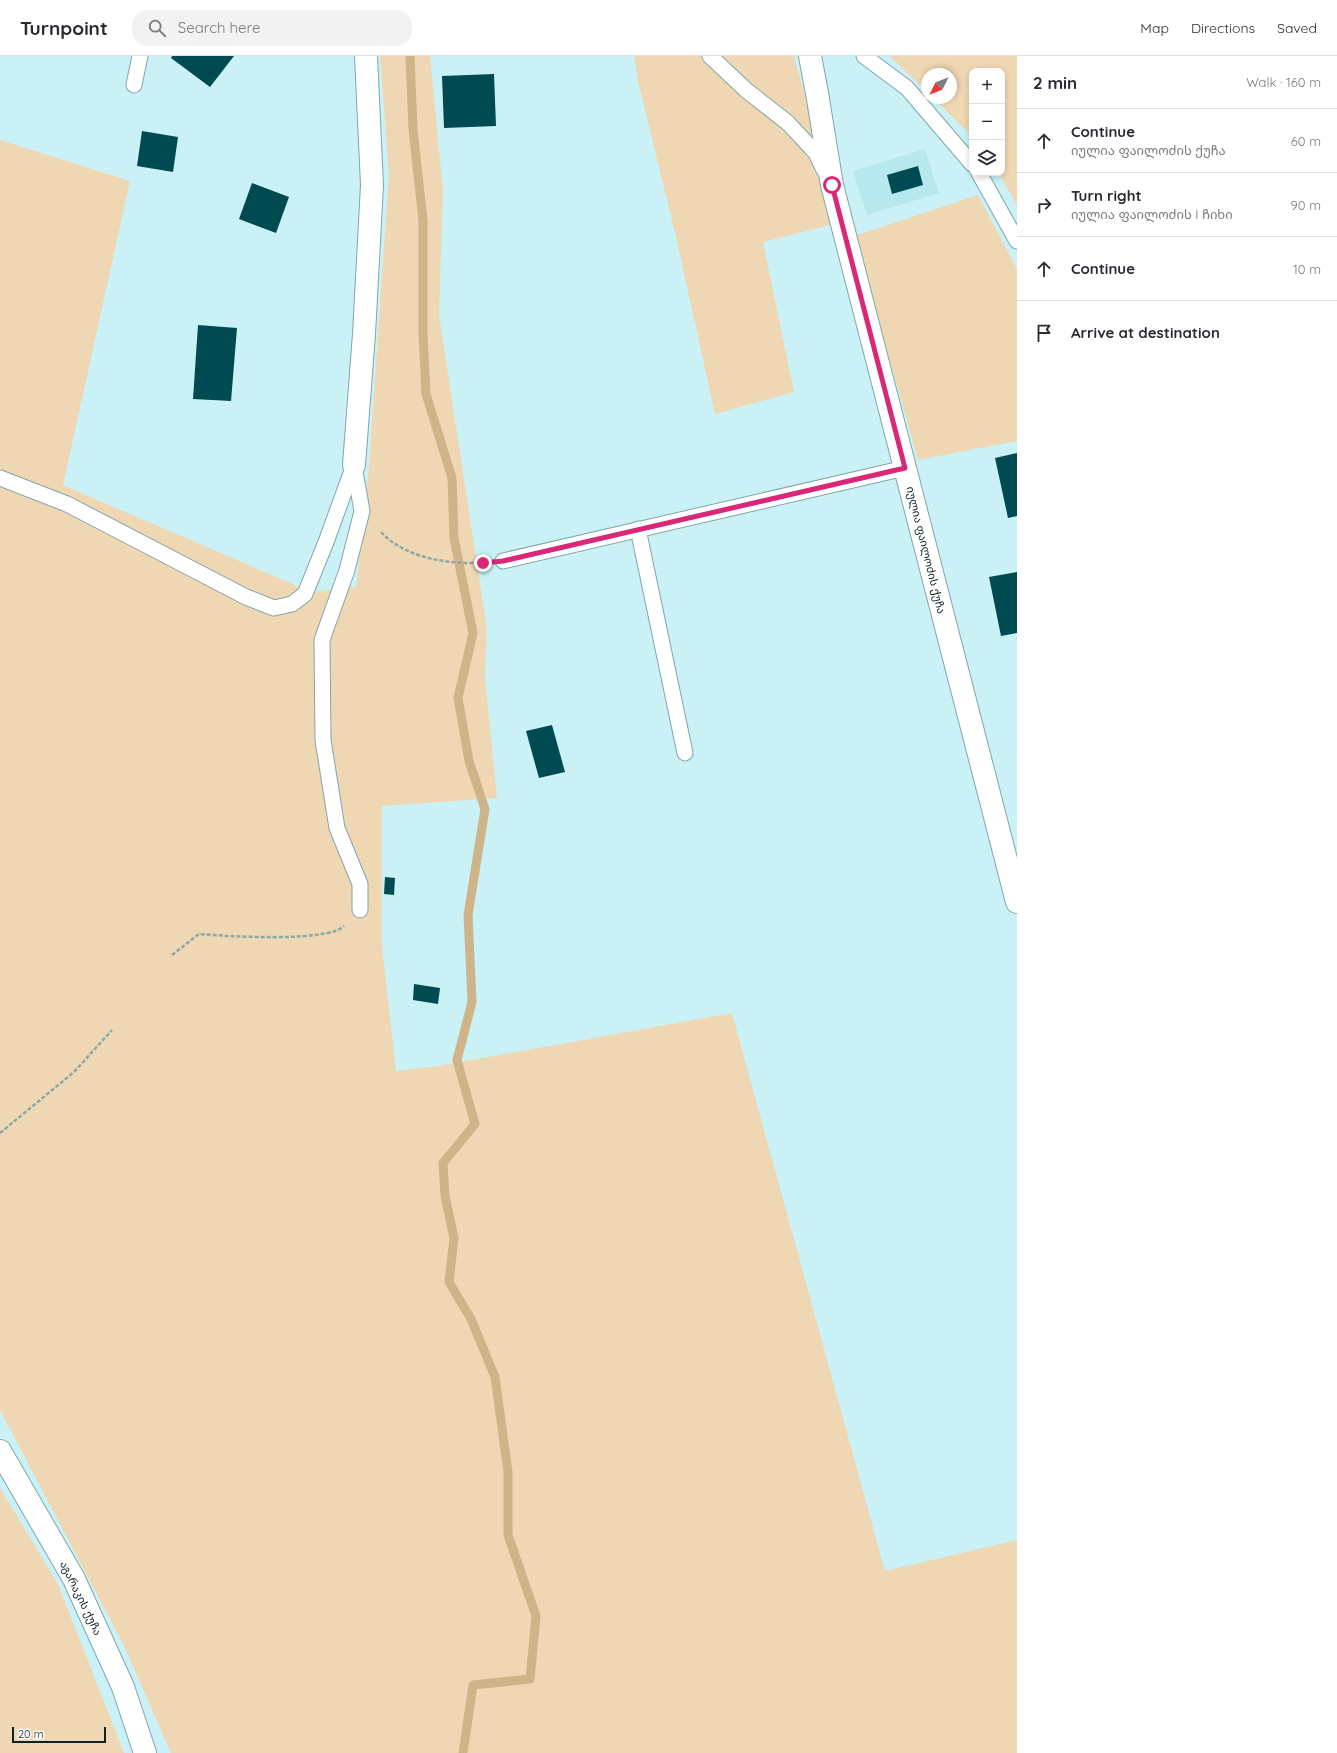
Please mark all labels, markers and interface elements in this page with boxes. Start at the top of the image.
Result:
search box [132,10,412,46]
text: Turnpoint [20,16,108,40]
icon: search [146,17,168,39]
text: Search here [178,18,261,37]
text: Map [1140,19,1169,37]
text: Directions [1191,19,1255,37]
text: Saved [1277,19,1317,37]
north arrow [921,68,957,104]
map controls [969,68,1005,176]
button: + [969,68,1005,104]
text: 2 min [1033,72,1077,93]
text: Walk · 160 m [1246,74,1321,90]
button: − [969,104,1005,140]
text: Continue [1071,122,1135,141]
icon: ahead [1033,130,1055,152]
text: 60 m [1291,133,1321,149]
button: layers [969,140,1005,176]
text: იულია ფაილოძის ქუჩა [1071,142,1226,158]
route start [823,176,841,194]
text: Turn right [1071,186,1142,205]
icon: right [1033,194,1055,216]
text: 90 m [1291,197,1321,213]
text: იულია ფაილოძის I ჩიხი [1071,206,1233,222]
icon: ahead [1033,258,1055,280]
text: Continue [1071,259,1135,278]
text: 10 m [1293,261,1321,277]
icon: arrive [1033,322,1055,344]
text: Arrive at destination [1071,323,1220,342]
street label: იულია ფაილოძის ქუჩა [903,485,949,615]
route end [474,554,492,572]
street label: აგარაკის ქუჩა [57,1559,105,1637]
scale bar [12,1725,106,1744]
text: 20 m [18,1727,44,1741]

